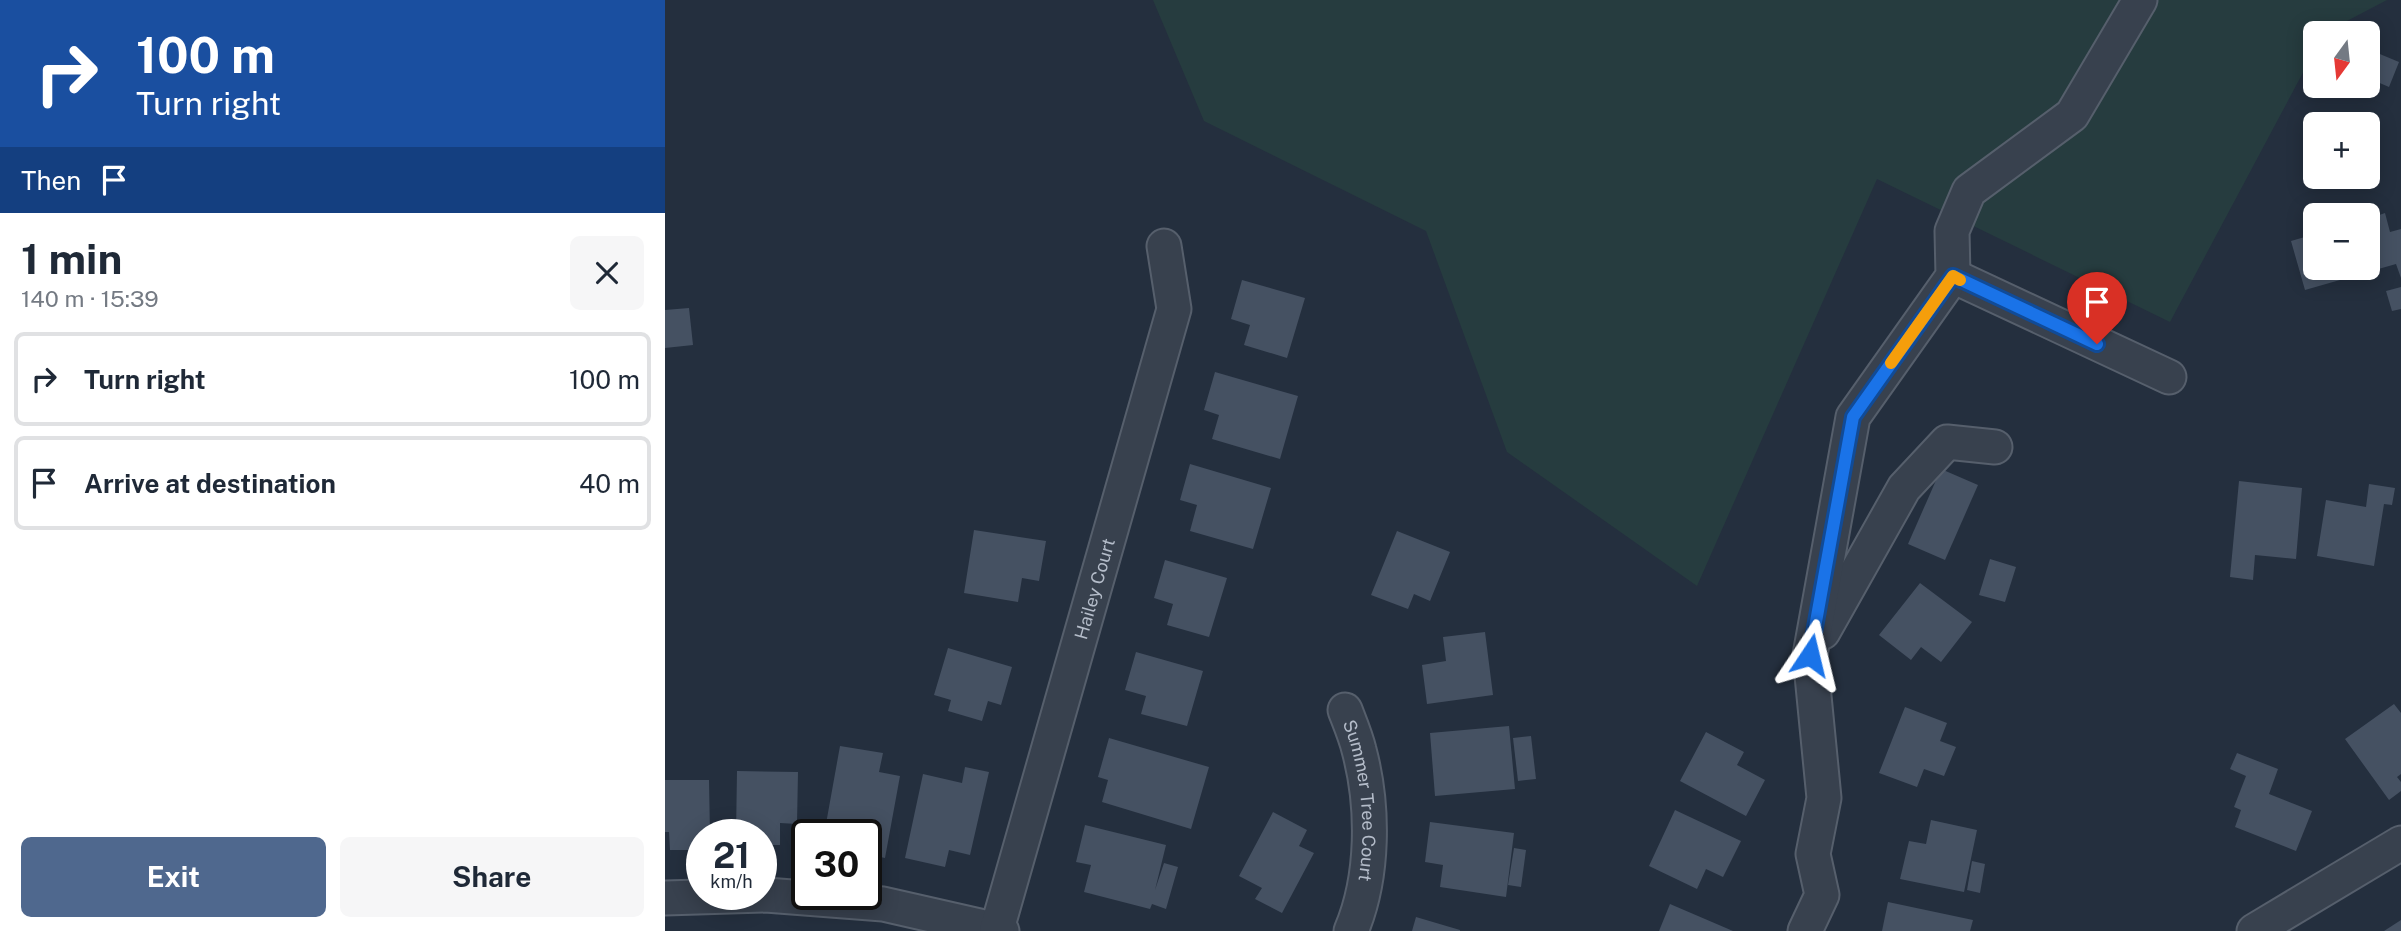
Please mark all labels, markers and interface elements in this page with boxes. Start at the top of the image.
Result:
north arrow [2303,21,2380,98]
map controls [2303,21,2380,280]
text: 100 m [136,26,275,84]
icon: right [21,28,112,119]
text: Turn right [136,85,281,122]
button: + [2303,112,2380,189]
icon: arrive [95,161,133,199]
text: Then [21,165,81,196]
button: − [2303,203,2380,280]
text: 1 min [21,234,122,283]
button: close [570,236,644,310]
pin [2067,272,2127,344]
icon: arrive [2078,283,2116,321]
text: 140 m · 15:39 [21,285,159,312]
icon: right [25,360,63,398]
text: Turn right [84,364,206,395]
text: 100 m [569,364,640,395]
icon: arrive [25,464,63,502]
text: Arrive at destination [84,468,336,499]
text: 40 m [579,468,640,499]
street label: Hailey Court [1070,536,1119,642]
position arrow [1773,618,1847,692]
street label: Summer Tree Court [1339,716,1380,883]
speed limit sign: 30 [791,819,882,910]
text: 21 [713,835,750,876]
button: Exit [21,837,326,917]
button: Share [340,837,644,917]
text: km/h [710,871,753,892]

